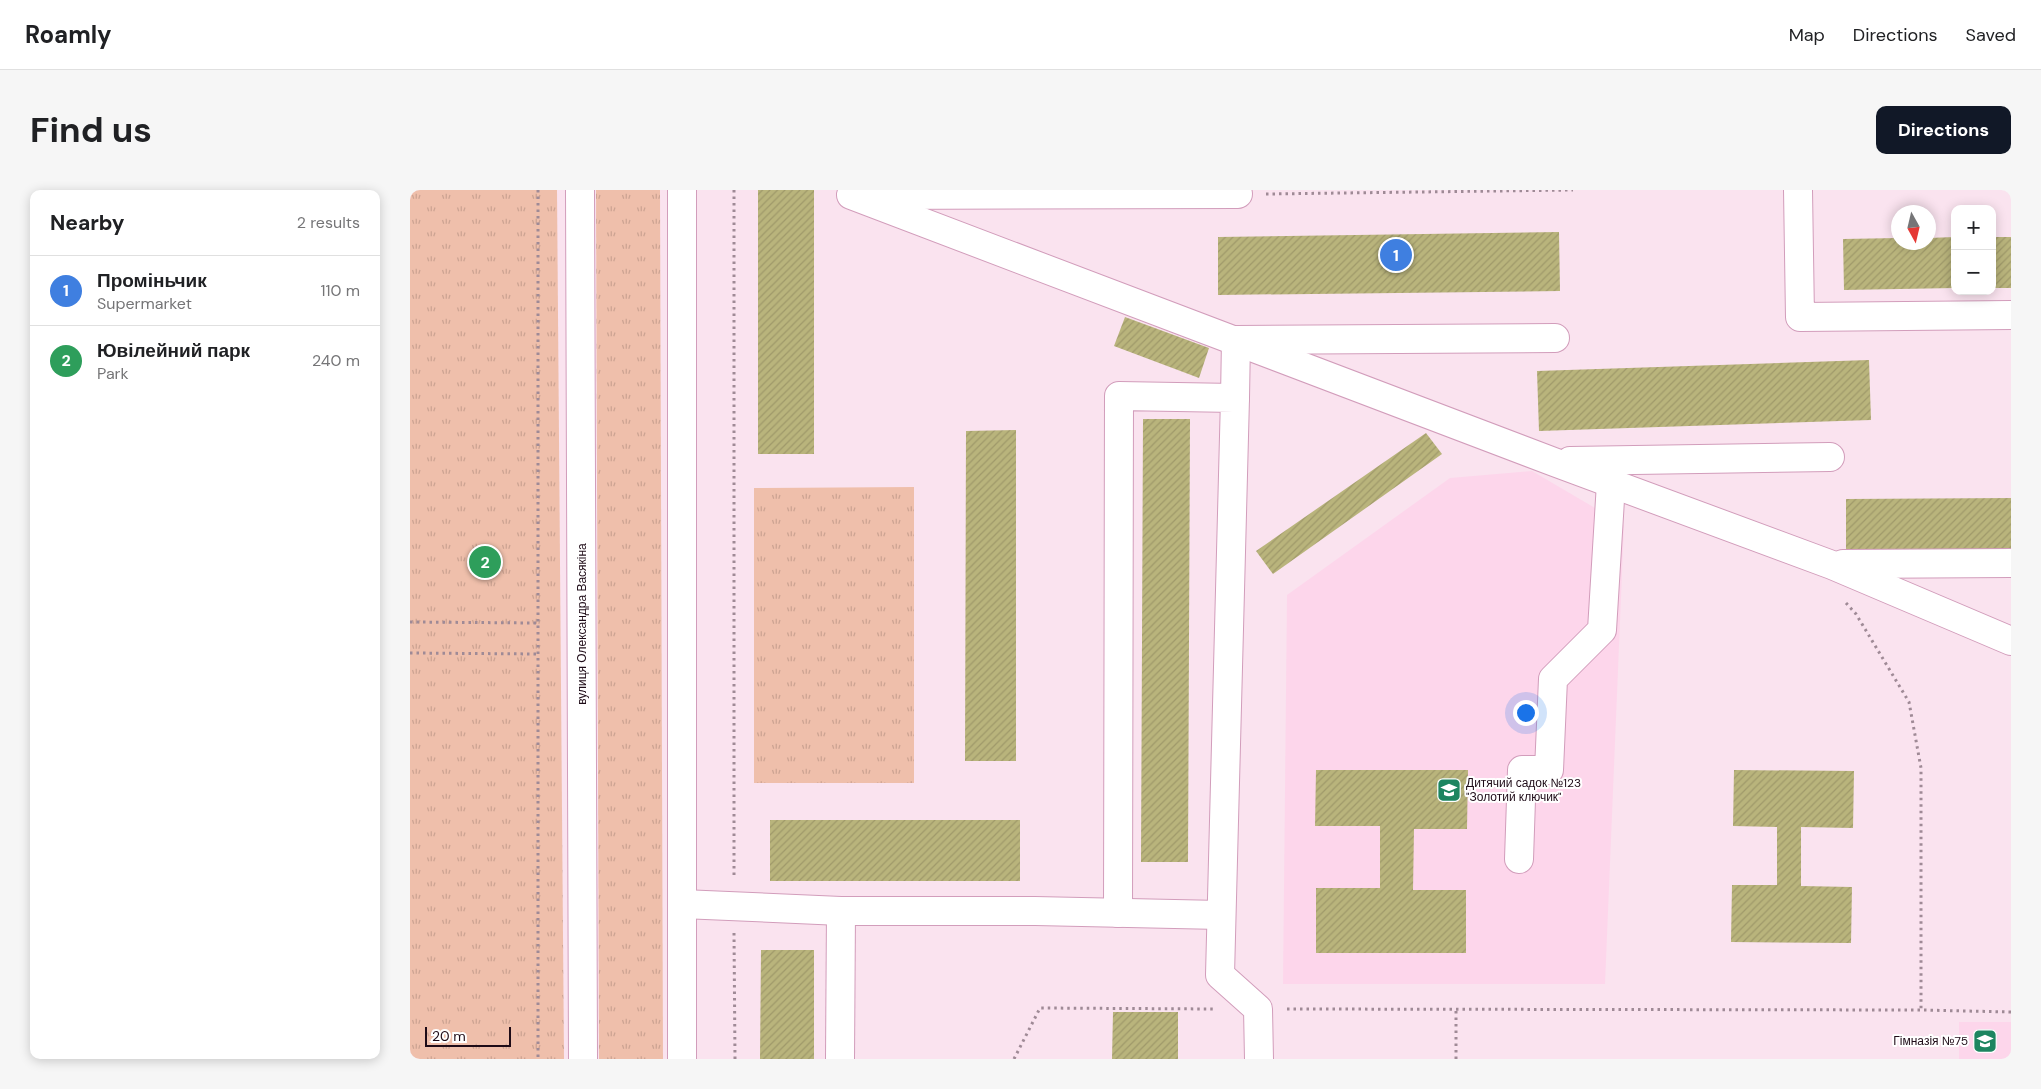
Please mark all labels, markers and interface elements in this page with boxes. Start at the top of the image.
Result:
text: Roamly [25,19,112,50]
text: Map [1789,23,1825,47]
text: Directions [1853,23,1938,47]
text: Saved [1966,23,2016,47]
button: Directions [1876,106,2011,154]
text: Find us [30,107,152,153]
north arrow [1891,205,1936,250]
map controls [1951,205,1996,295]
button: + [1951,205,1996,250]
text: Nearby [50,209,124,237]
text: 2 results [297,212,360,233]
pin: 1 [1380,236,1412,274]
button: − [1951,250,1996,295]
text: Проміньчик [97,268,207,293]
text: 1 [63,280,69,301]
text: 110 m [321,280,360,301]
text: Supermarket [97,293,192,314]
text: Ювілейний парк [97,338,250,363]
text: 2 [61,350,71,371]
text: 240 m [312,350,360,371]
text: Park [97,363,129,384]
pin: 2 [469,543,501,581]
street label: вулиця Олександра Васякіна [574,543,590,705]
your location [1513,700,1539,726]
place label: Дитячий садок №123 "Золотий ключик" [1466,775,1581,805]
school or university icon: Дитячий садок №123 "Золотий ключик" [1436,777,1462,803]
scale bar [425,1024,511,1047]
text: 20 m [432,1027,466,1045]
school or university icon: Гімназія №75 [1972,1028,1998,1054]
place label: Гімназія №75 [1893,1033,1968,1049]

